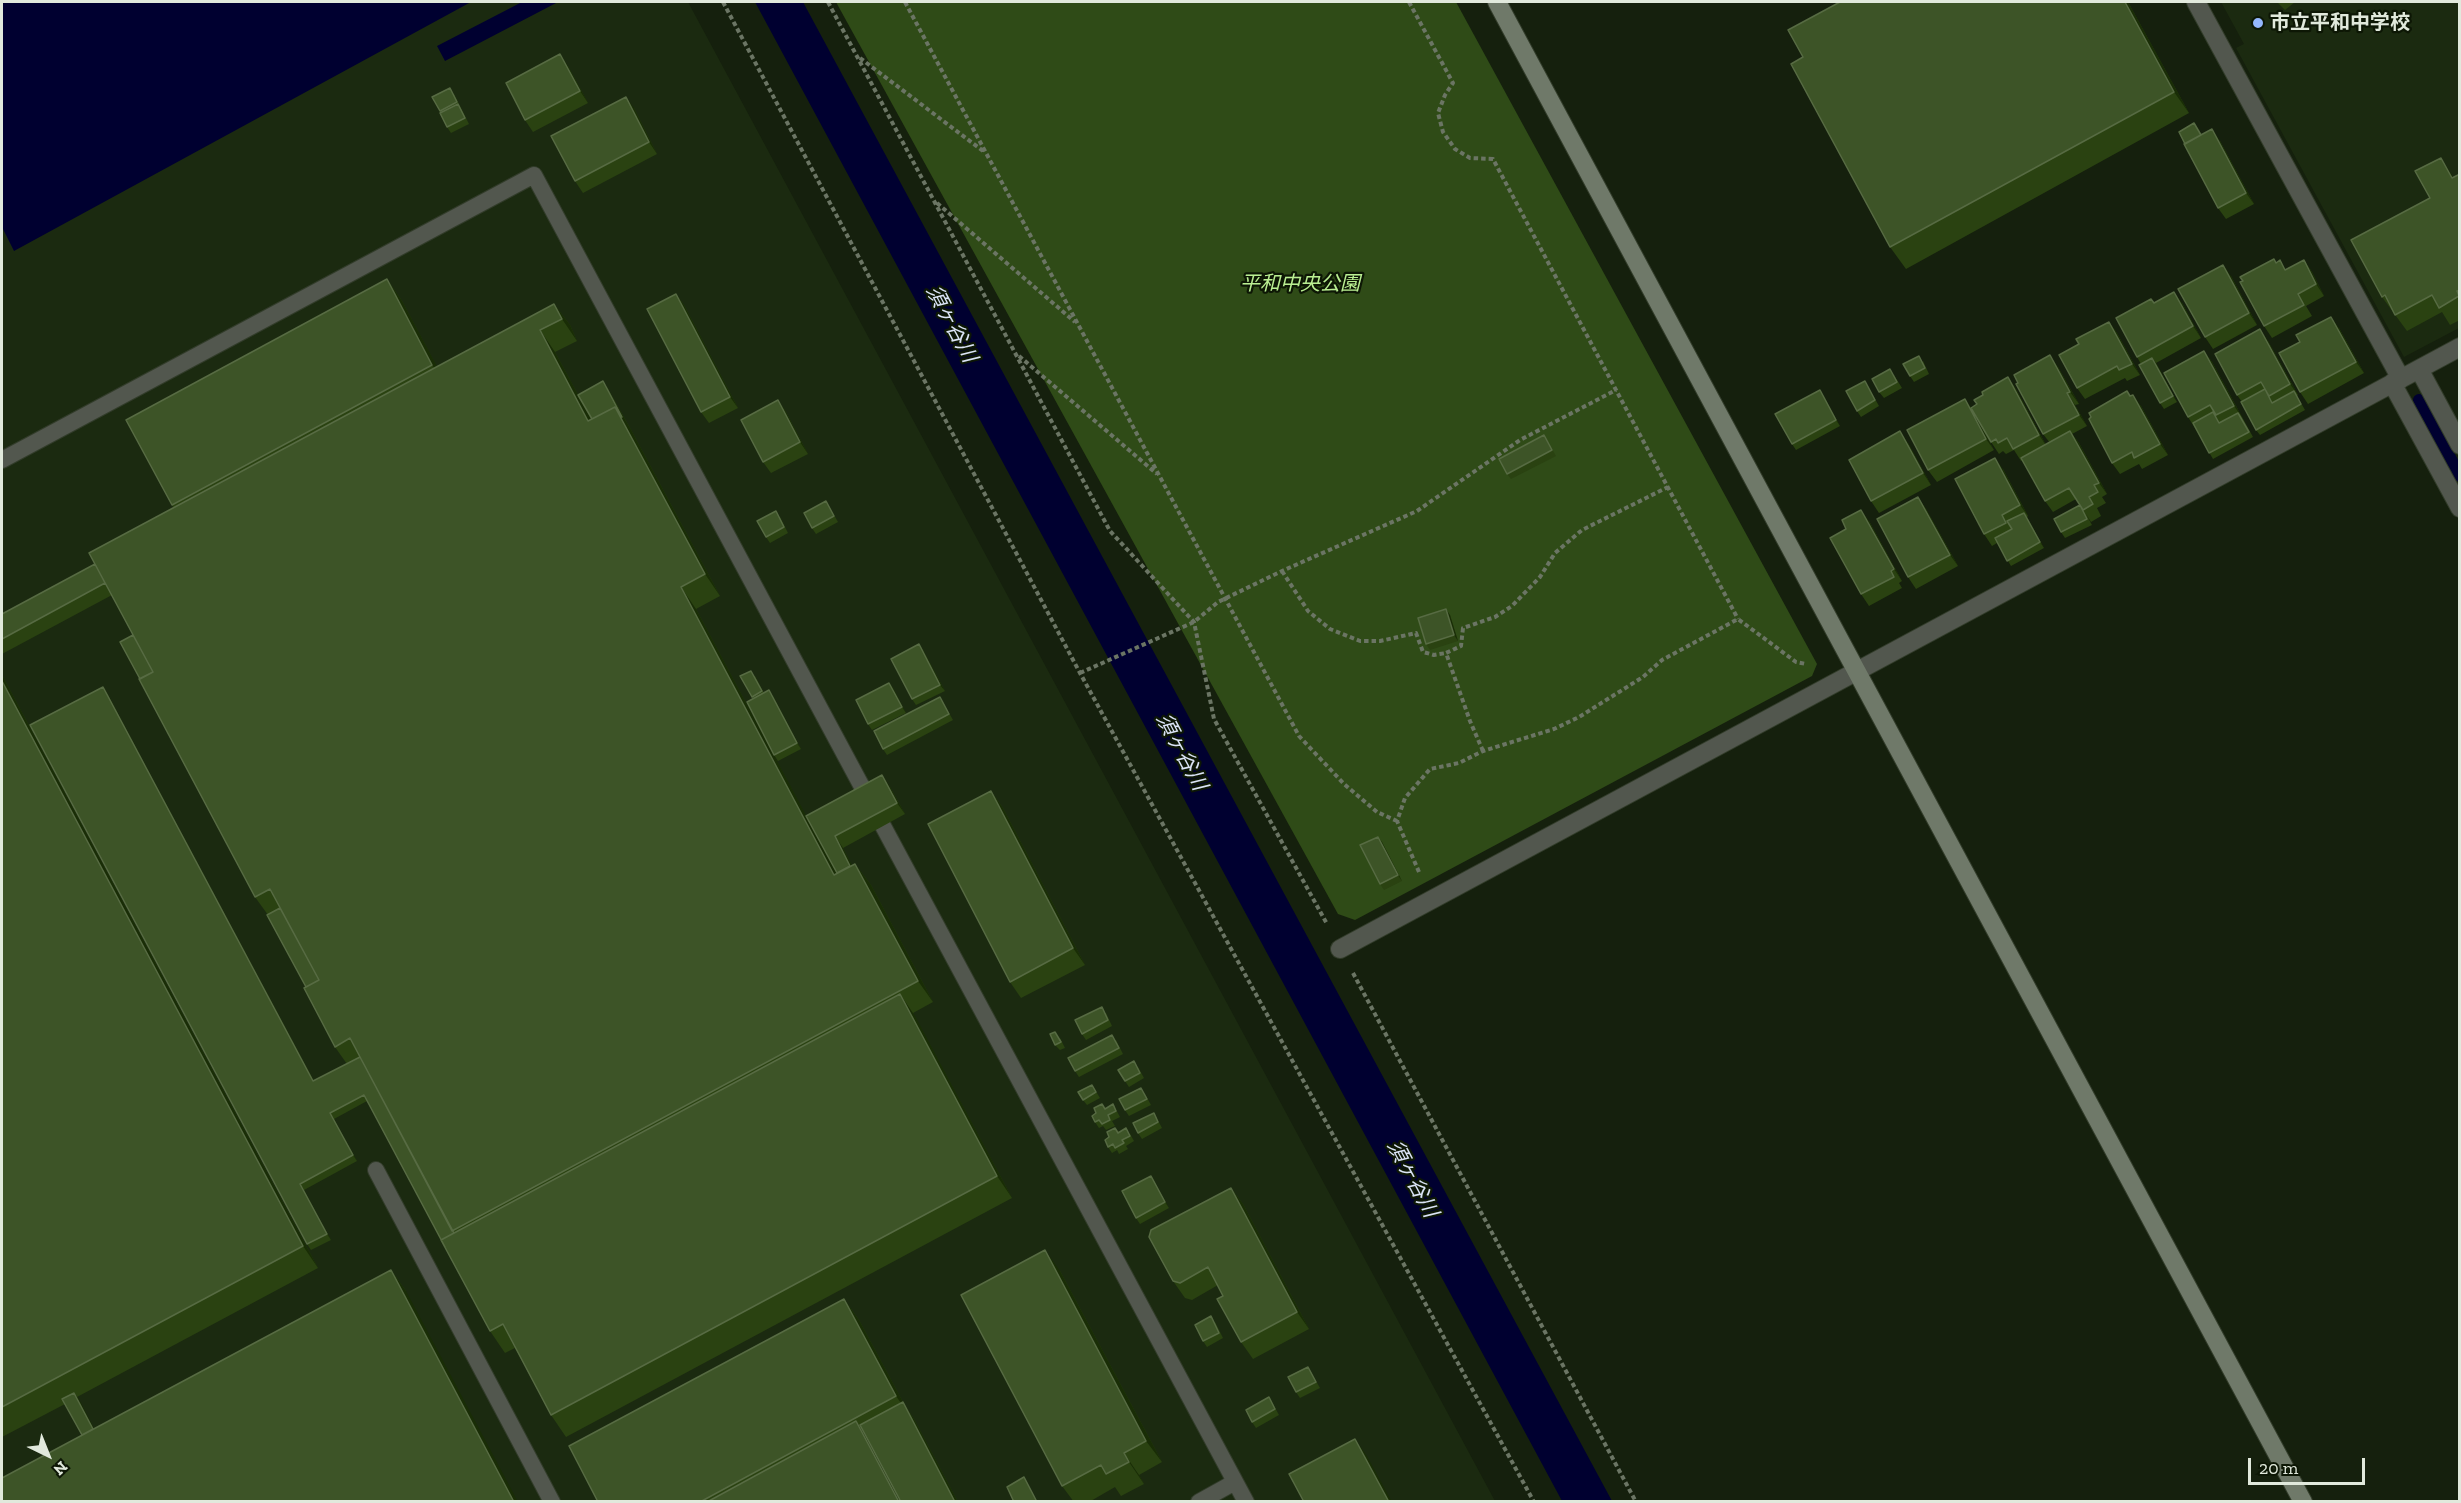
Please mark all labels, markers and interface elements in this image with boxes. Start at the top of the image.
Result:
place label: 市立平和中学校 [2270,11,2410,35]
marker: 市立平和中学校 [2251,16,2265,30]
park label: 平和中央公園 [1240,272,1360,296]
water label: 須ヶ谷川 [920,281,982,367]
water label: 須ヶ谷川 [1150,709,1212,795]
water label: 須ヶ谷川 [1381,1136,1443,1222]
north arrow [18,1425,78,1485]
scale bar [2251,1446,2368,1484]
text: N [50,1457,72,1480]
text: 20 m [2259,1457,2298,1479]

